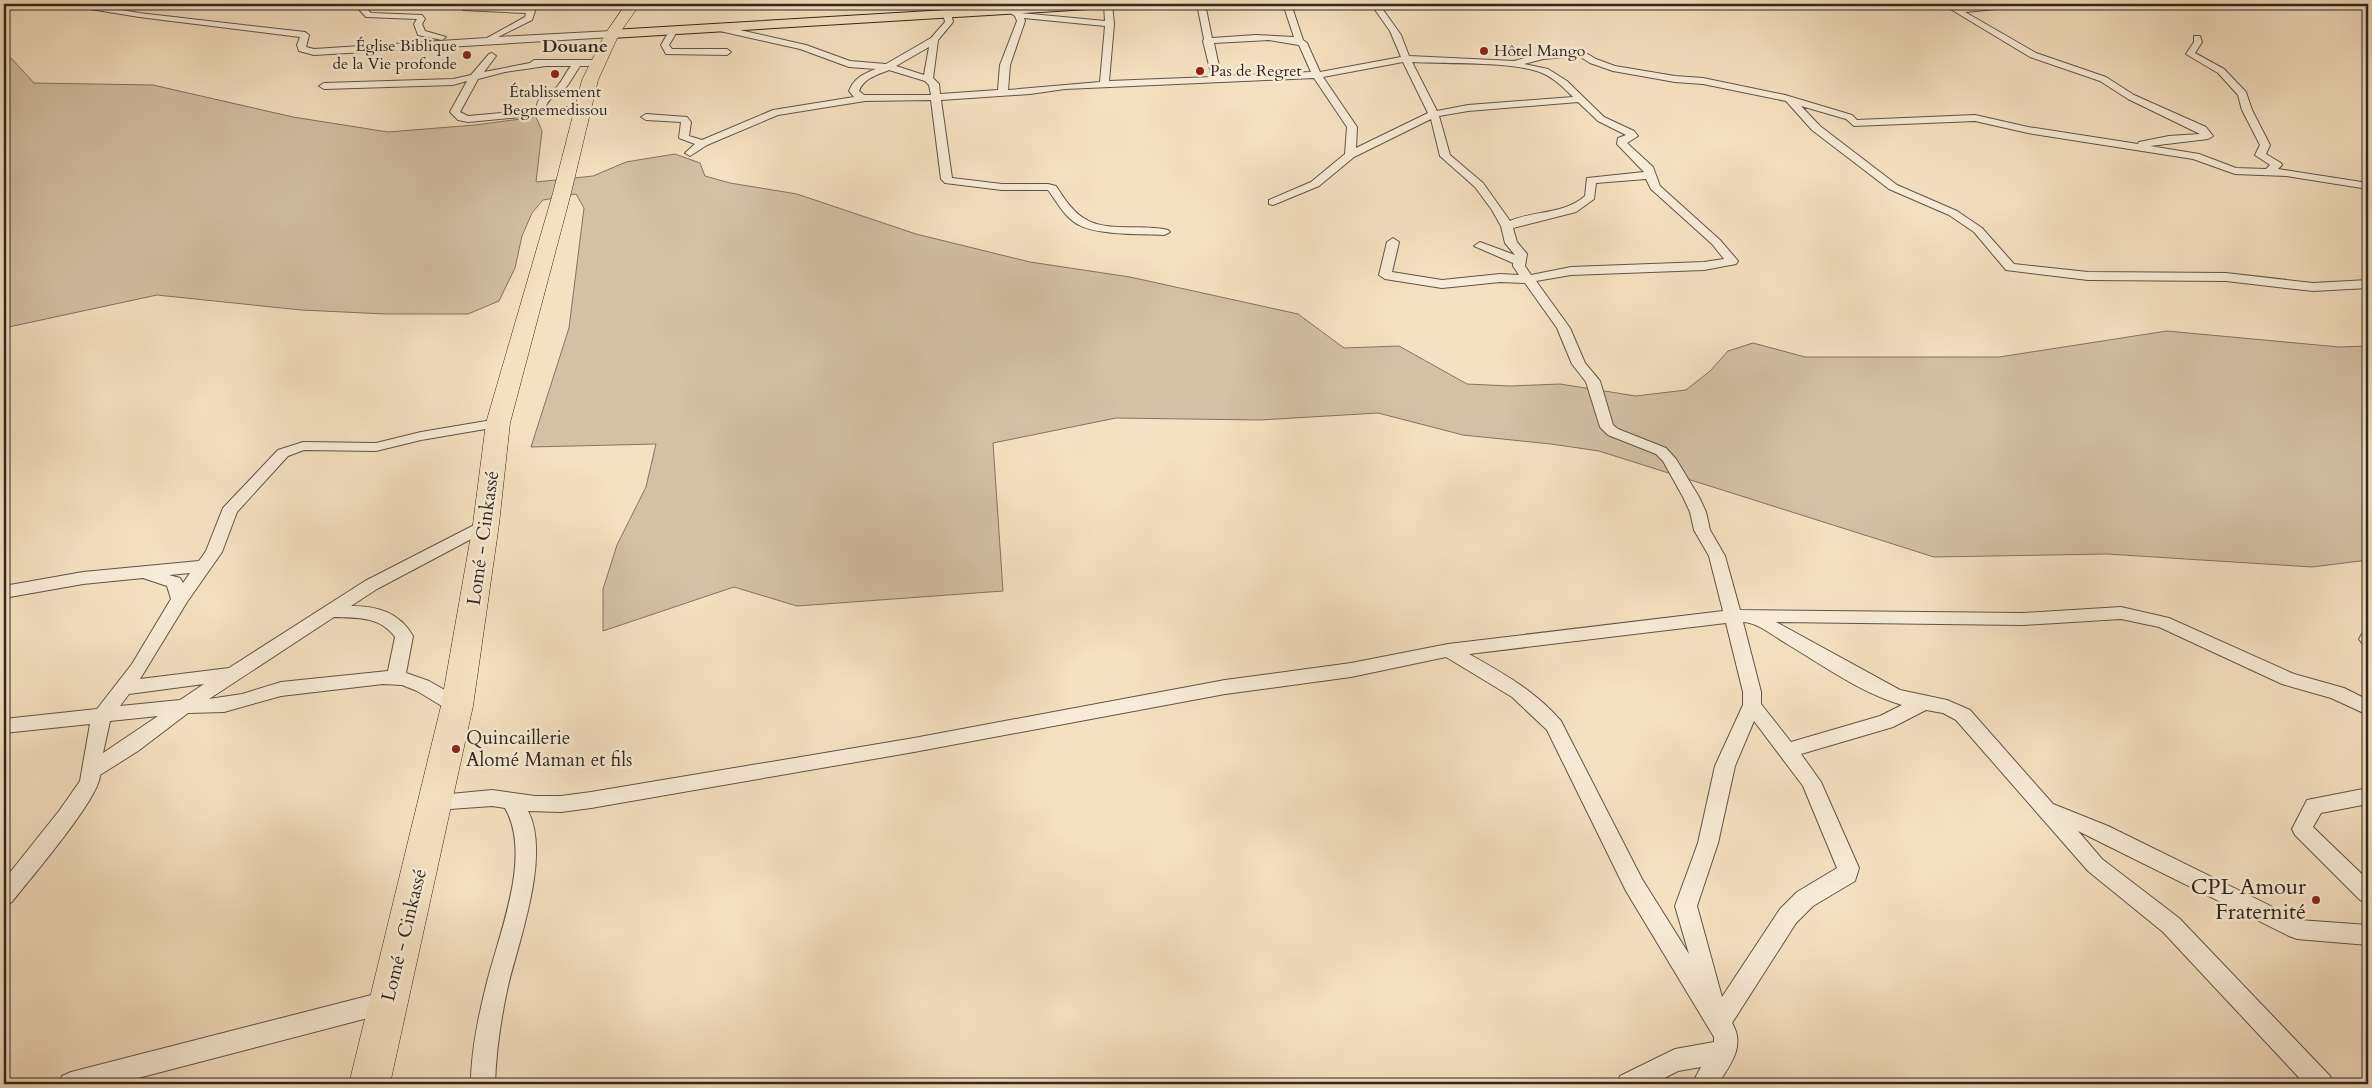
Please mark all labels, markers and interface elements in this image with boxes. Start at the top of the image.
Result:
district label: Douane [542,34,608,59]
place label: Église Biblique de la Vie profonde [332,35,457,75]
place label: Hôtel Mango [1494,40,1586,62]
marker: Hôtel Mango [1478,45,1490,57]
marker: Église Biblique de la Vie profonde [461,49,473,61]
place label: Pas de Regret [1210,60,1302,82]
marker: Pas de Regret [1194,65,1206,77]
marker: Établissement Begnemedissou [549,68,561,80]
place label: Établissement Begnemedissou [502,81,608,121]
street label: Lomé - Cinkassé [461,469,505,607]
place label: Quincaillerie Alomé Maman et fils [466,725,632,773]
marker: Quincaillerie Alomé Maman et fils [450,743,462,755]
street label: Lomé - Cinkassé [375,866,433,1004]
place label: CPL Amour Fraternité [2191,872,2307,927]
marker: CPL Amour Fraternité [2310,894,2322,906]

